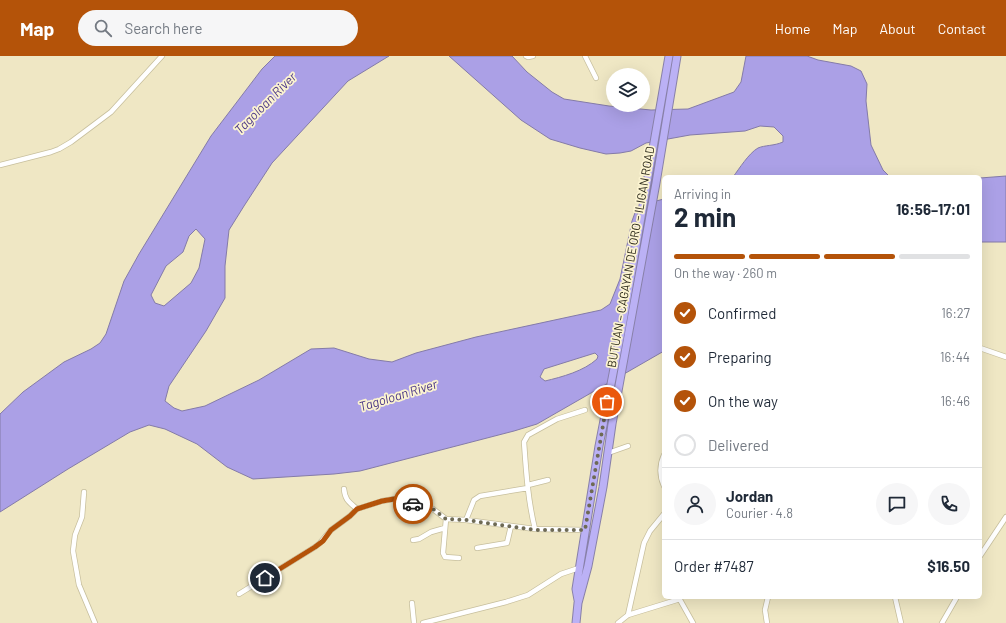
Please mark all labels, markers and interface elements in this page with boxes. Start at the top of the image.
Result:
search box [78,10,358,46]
text: Map [20,17,54,40]
icon: search [92,17,114,39]
text: Search here [124,19,202,37]
text: Home [775,20,811,37]
text: Map [833,20,857,37]
text: About [879,20,916,37]
text: Contact [938,20,986,37]
water label: Tagoloan River [231,68,300,137]
map controls [606,68,650,112]
button: layers [606,68,650,112]
street label: BUTUAN – CAGAYAN DE ORO – ILIGAN ROAD [604,145,656,369]
text: Arriving in [674,186,731,202]
text: 16:56–17:01 [896,200,970,218]
text: 2 min [674,201,736,232]
text: On the way · 260 m [674,265,777,281]
icon: check [674,302,696,324]
text: Confirmed [708,304,776,322]
text: 16:27 [941,305,970,321]
icon: check [674,346,696,368]
text: Preparing [708,348,772,366]
text: 16:44 [940,349,970,365]
water label: Tagoloan River [357,375,439,414]
pin [590,385,624,419]
icon: check [674,390,696,412]
icon: bag [596,391,618,413]
text: On the way [708,392,778,410]
text: 16:46 [940,393,970,409]
text: Delivered [708,436,769,454]
button: person [674,483,716,525]
button: chat [876,483,918,525]
button: phone [928,483,970,525]
courier [393,484,433,524]
text: Jordan [726,487,773,505]
icon: car [402,493,424,515]
text: Courier · 4.8 [726,505,793,521]
text: Order #7487 [674,557,754,575]
text: $16.50 [927,557,970,575]
pin [248,561,282,595]
icon: home [254,567,276,589]

